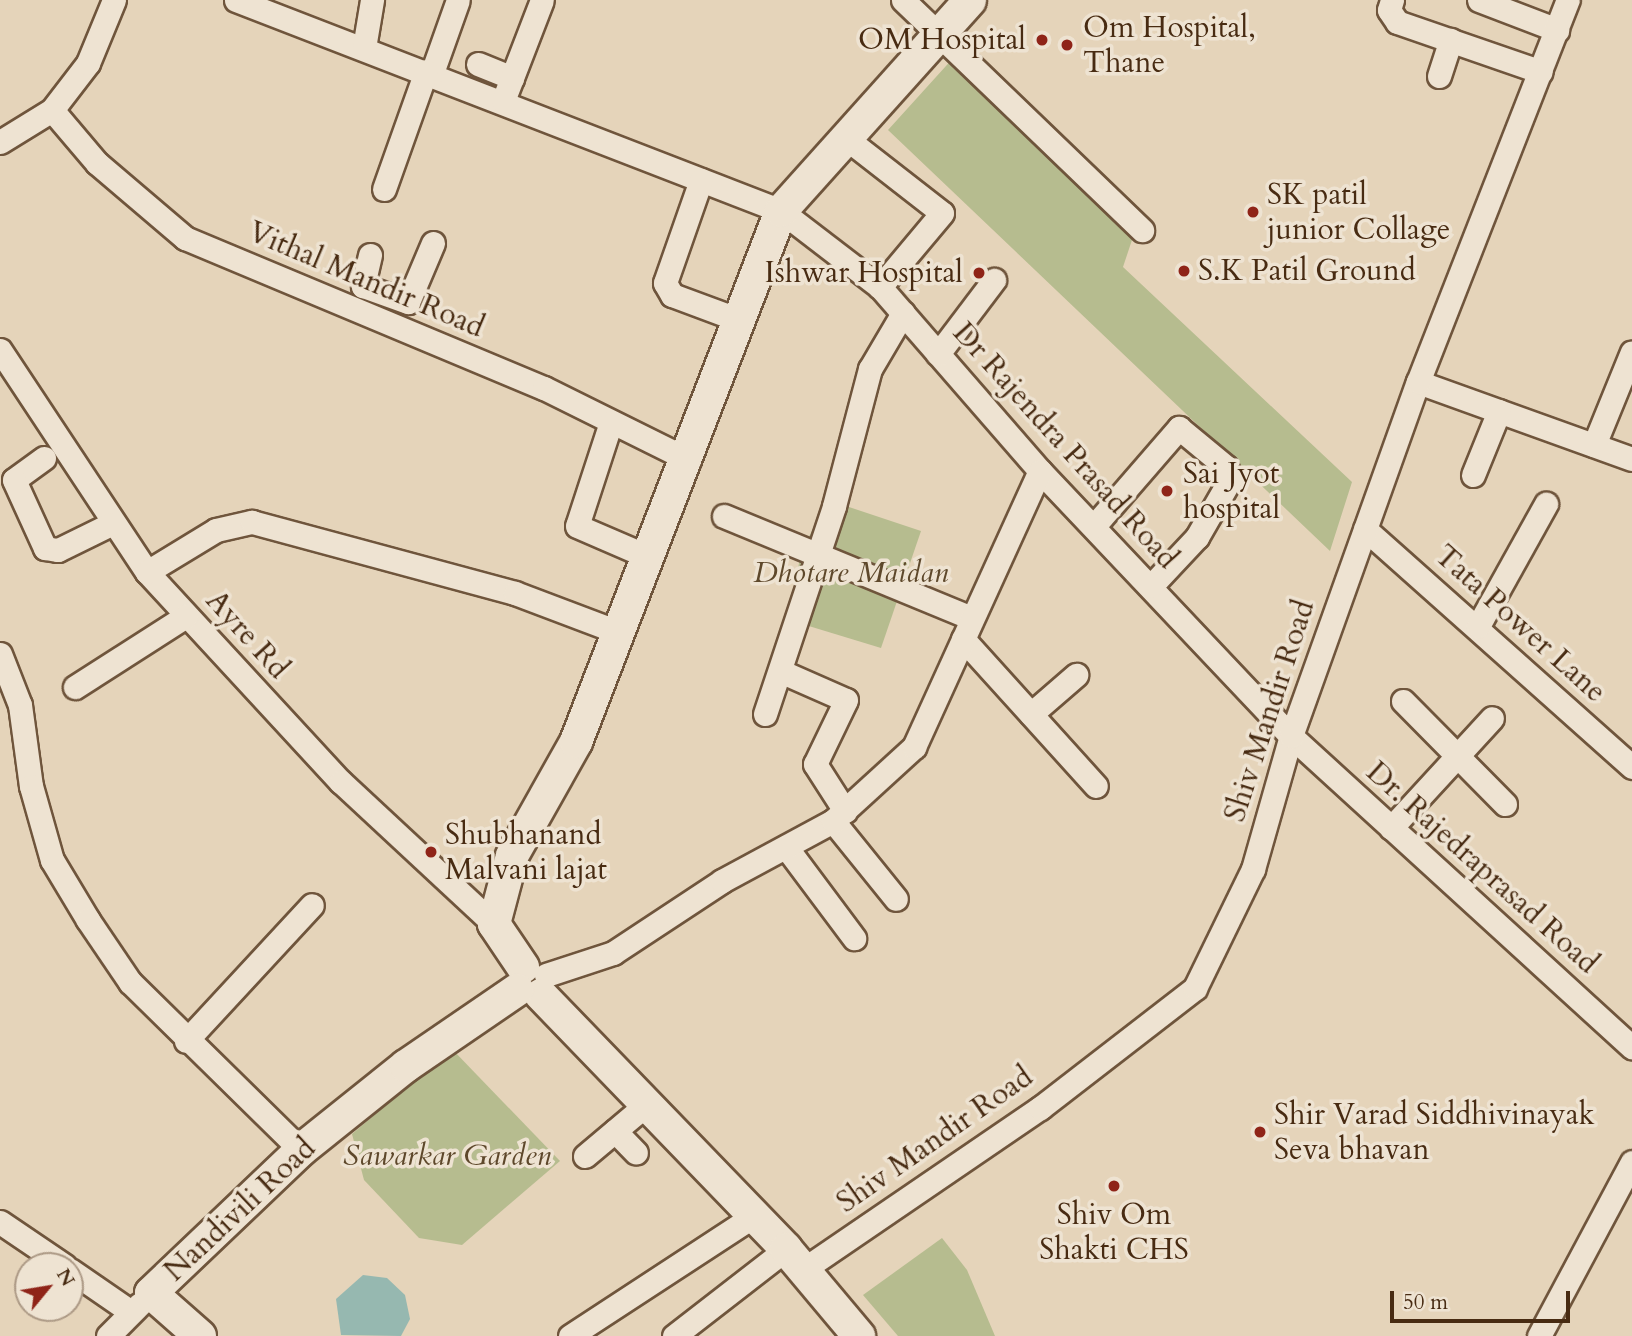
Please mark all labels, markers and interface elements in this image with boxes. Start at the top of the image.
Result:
place label: Om Hospital, Thane [1083,10,1256,80]
place label: OM Hospital [858,22,1026,58]
marker: OM Hospital [1032,30,1052,50]
marker: Om Hospital, Thane [1057,35,1077,55]
place label: SK patil junior Collage [1267,177,1450,247]
marker: SK patil junior Collage [1245,204,1261,220]
street label: Vithal Mandir Road [243,214,489,346]
place label: S.K Patil Ground [1198,253,1416,289]
place label: Ishwar Hospital [764,255,963,291]
marker: Ishwar Hospital [969,263,989,283]
marker: S.K Patil Ground [1176,263,1192,279]
street label: Dr Rajendra Prasad Road [945,316,1185,576]
place label: Sai Jyot hospital [1183,456,1280,526]
marker: Sai Jyot hospital [1157,481,1177,501]
street label: Tata Power Lane [1427,538,1613,710]
park label: Dhotare Maidan [754,555,948,591]
street label: Ayre Rd [198,583,296,687]
street label: Shiv Mandir Road [1217,596,1323,826]
street label: Dr. Rajedraprasad Road [1359,754,1605,982]
place label: Shubhanand Malvani lajat [445,817,607,888]
marker: Shubhanand Malvani lajat [423,844,439,860]
street label: Shiv Mandir Road [830,1059,1040,1221]
place label: Shir Varad Siddhivinayak Seva bhavan [1274,1097,1595,1168]
marker: Shir Varad Siddhivinayak Seva bhavan [1252,1124,1268,1140]
street label: Nandivili Road [157,1131,323,1289]
park label: Sawarkar Garden [343,1138,551,1174]
marker: Shiv Om Shakti CHS [1106,1178,1122,1194]
place label: Shiv Om Shakti CHS [1039,1197,1189,1268]
north arrow [14,1252,84,1322]
text: N [50,1264,81,1291]
scale bar [1394,1276,1574,1320]
text: 50 m [1403,1288,1448,1317]

